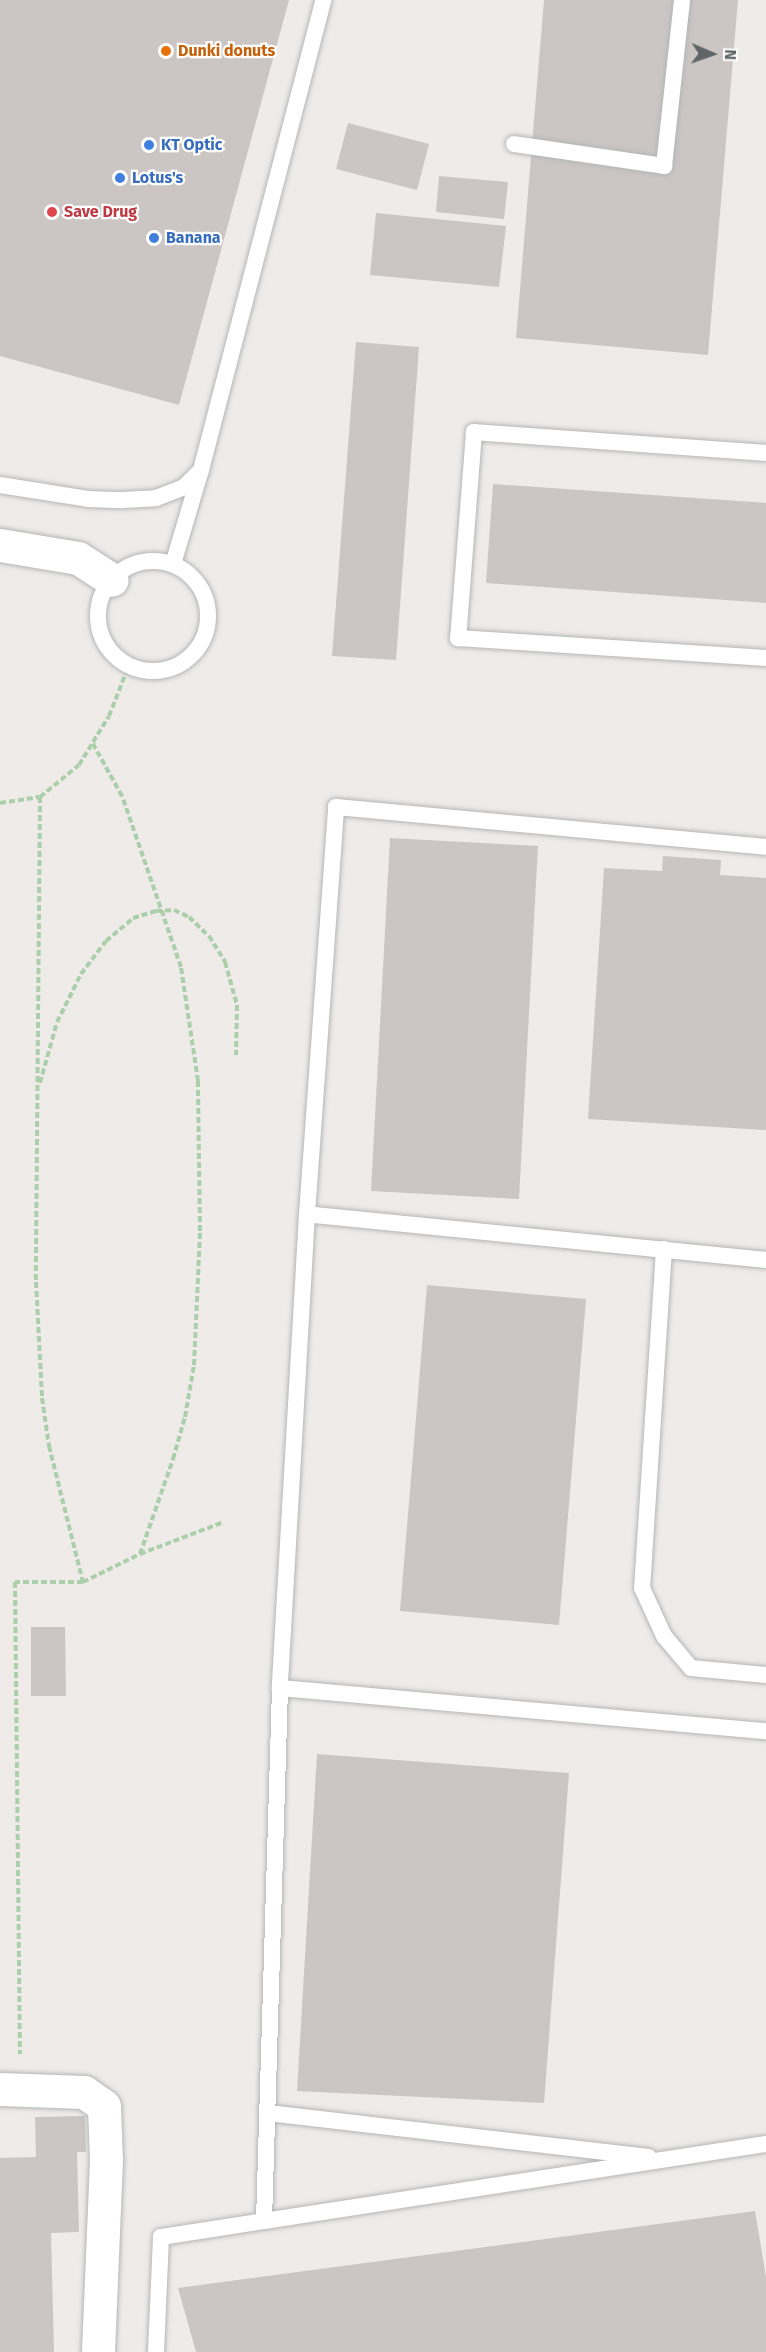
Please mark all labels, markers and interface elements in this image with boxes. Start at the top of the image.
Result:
north arrow [682,24,742,84]
place label: Dunki donuts [178,41,275,61]
marker: Dunki donuts [159,44,173,58]
text: N [721,49,740,60]
place label: KT Optic [161,135,223,155]
marker: KT Optic [142,138,156,152]
place label: Lotus's [132,168,183,188]
marker: Lotus's [113,171,127,185]
place label: Save Drug [64,202,137,222]
marker: Save Drug [45,205,59,219]
place label: Banana [166,228,221,248]
marker: Banana [147,231,161,245]

